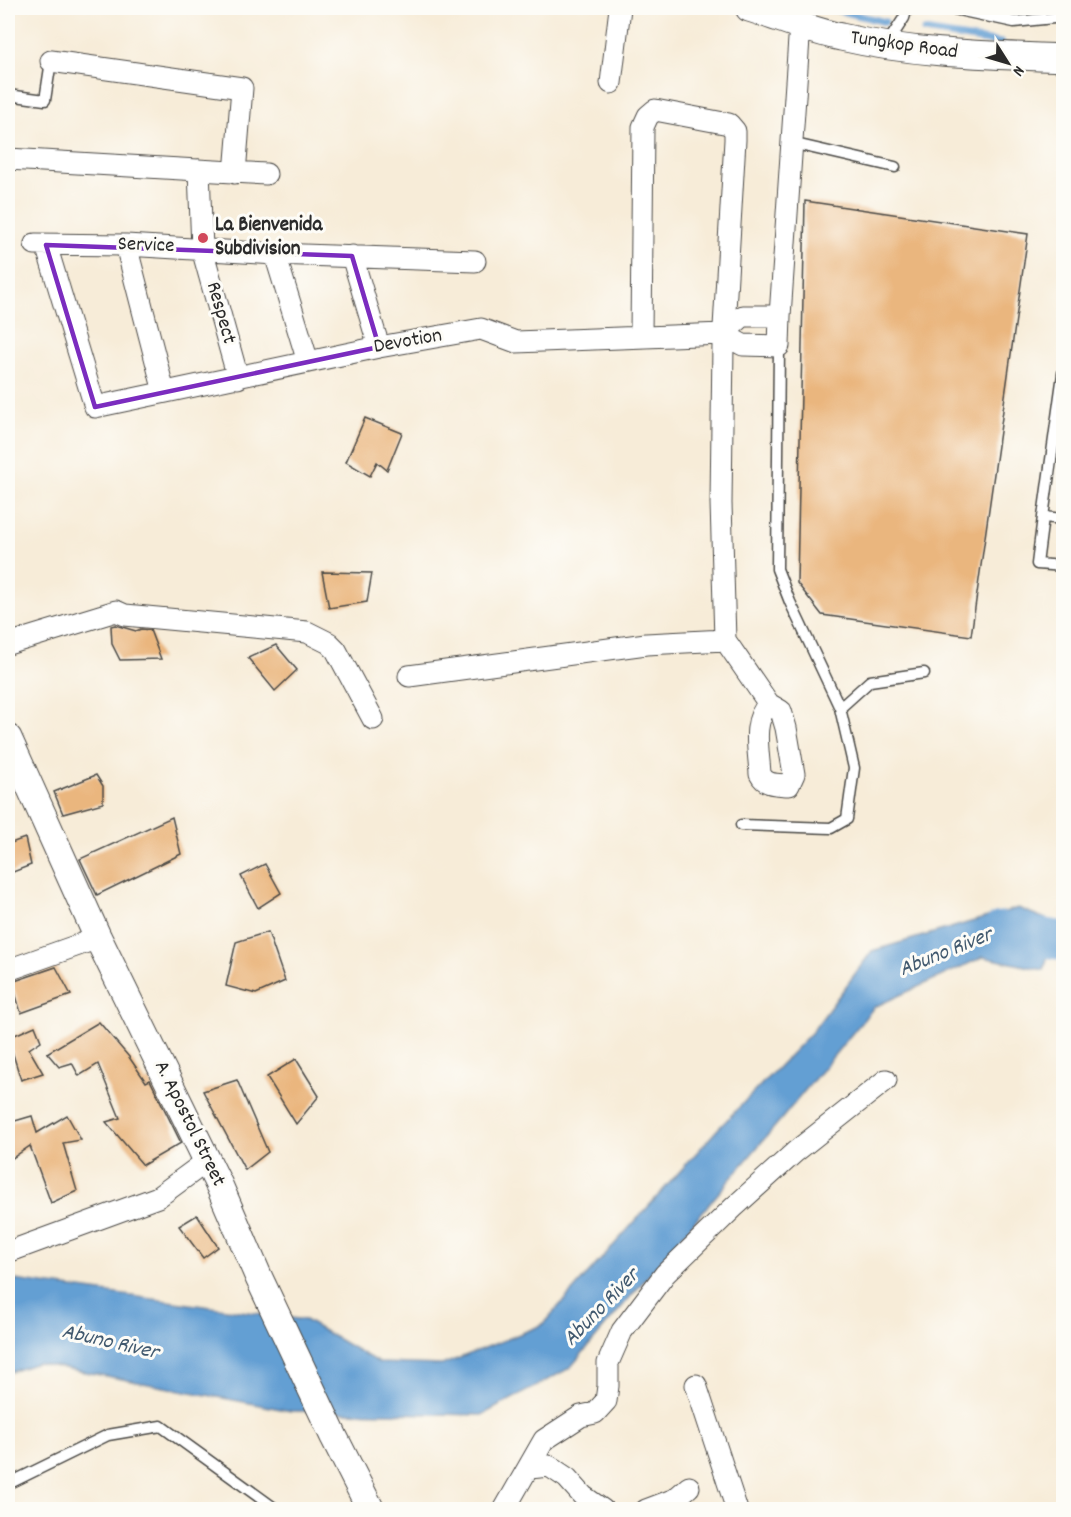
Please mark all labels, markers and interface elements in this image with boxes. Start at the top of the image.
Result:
street label: Tungkop Road [848,24,960,68]
north arrow [978,33,1038,93]
text: N [1006,60,1030,81]
place label: La Bienvenida Subdivision [215,211,323,265]
street label: Service [117,230,175,262]
marker: La Bienvenida Subdivision [196,231,210,245]
street label: Respect [197,278,243,348]
street label: Devotion [372,321,444,363]
water label: Abuno River [895,919,1000,986]
street label: A. Apostol Street [145,1056,233,1192]
water label: Abuno River [557,1260,649,1354]
water label: Abuno River [59,1317,164,1370]

